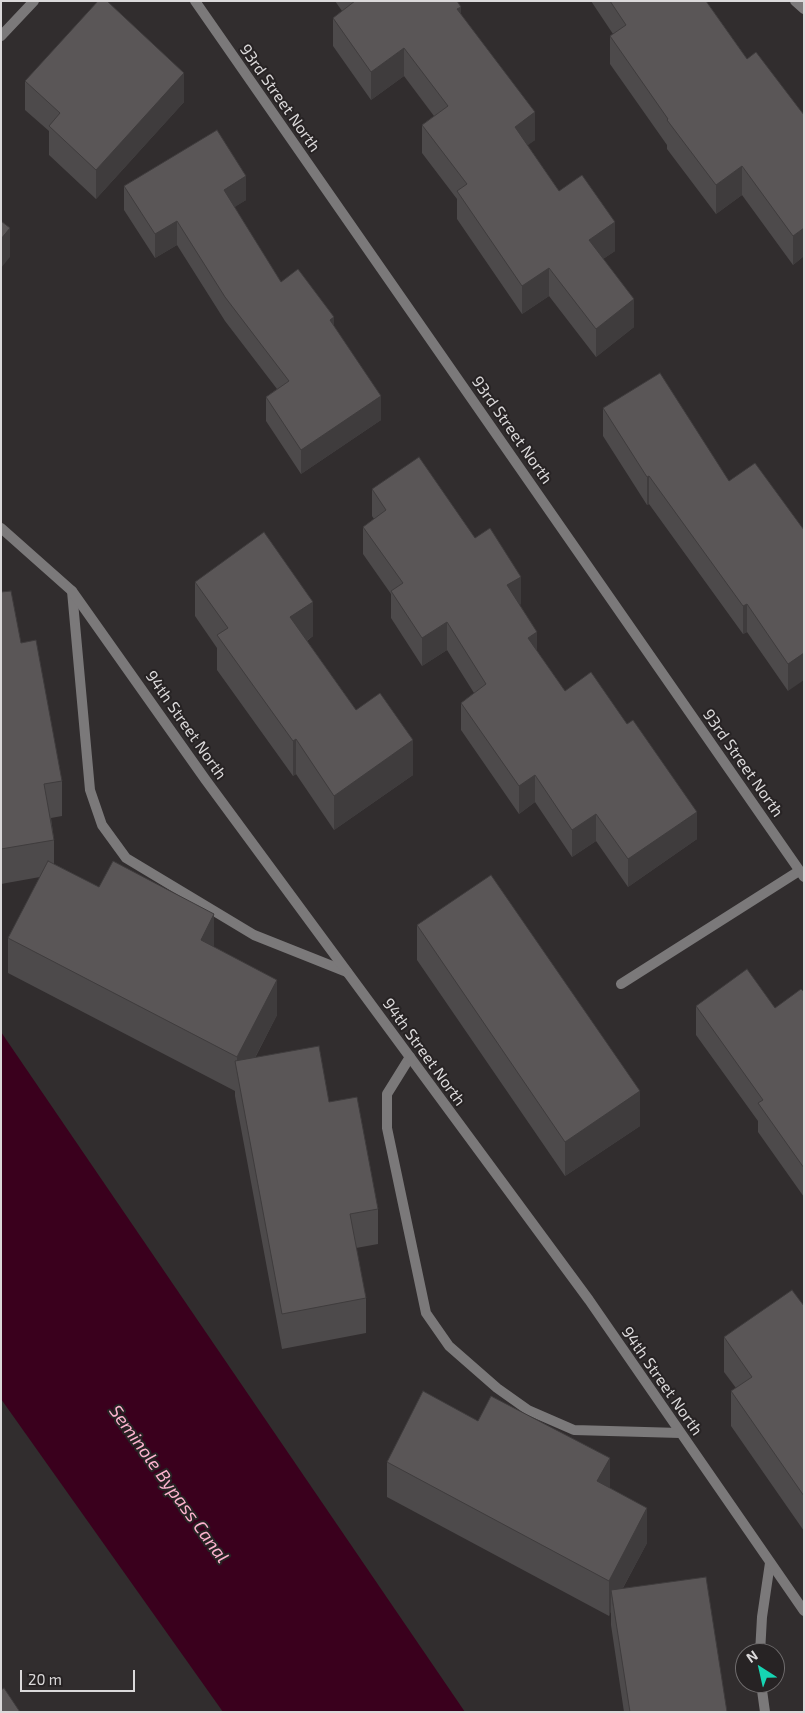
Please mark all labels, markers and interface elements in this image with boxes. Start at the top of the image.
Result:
street label: 93rd Street North [236,40,324,156]
street label: 93rd Street North [468,372,556,488]
street label: 94th Street North [141,667,231,783]
street label: 93rd Street North [699,705,787,821]
street label: 94th Street North [379,995,469,1109]
street label: 94th Street North [617,1323,707,1439]
water label: Seminole Bypass Canal [105,1401,233,1567]
north arrow [735,1643,785,1693]
text: N [743,1646,761,1666]
scale bar [22,1660,138,1692]
text: 20 m [28,1670,62,1688]

